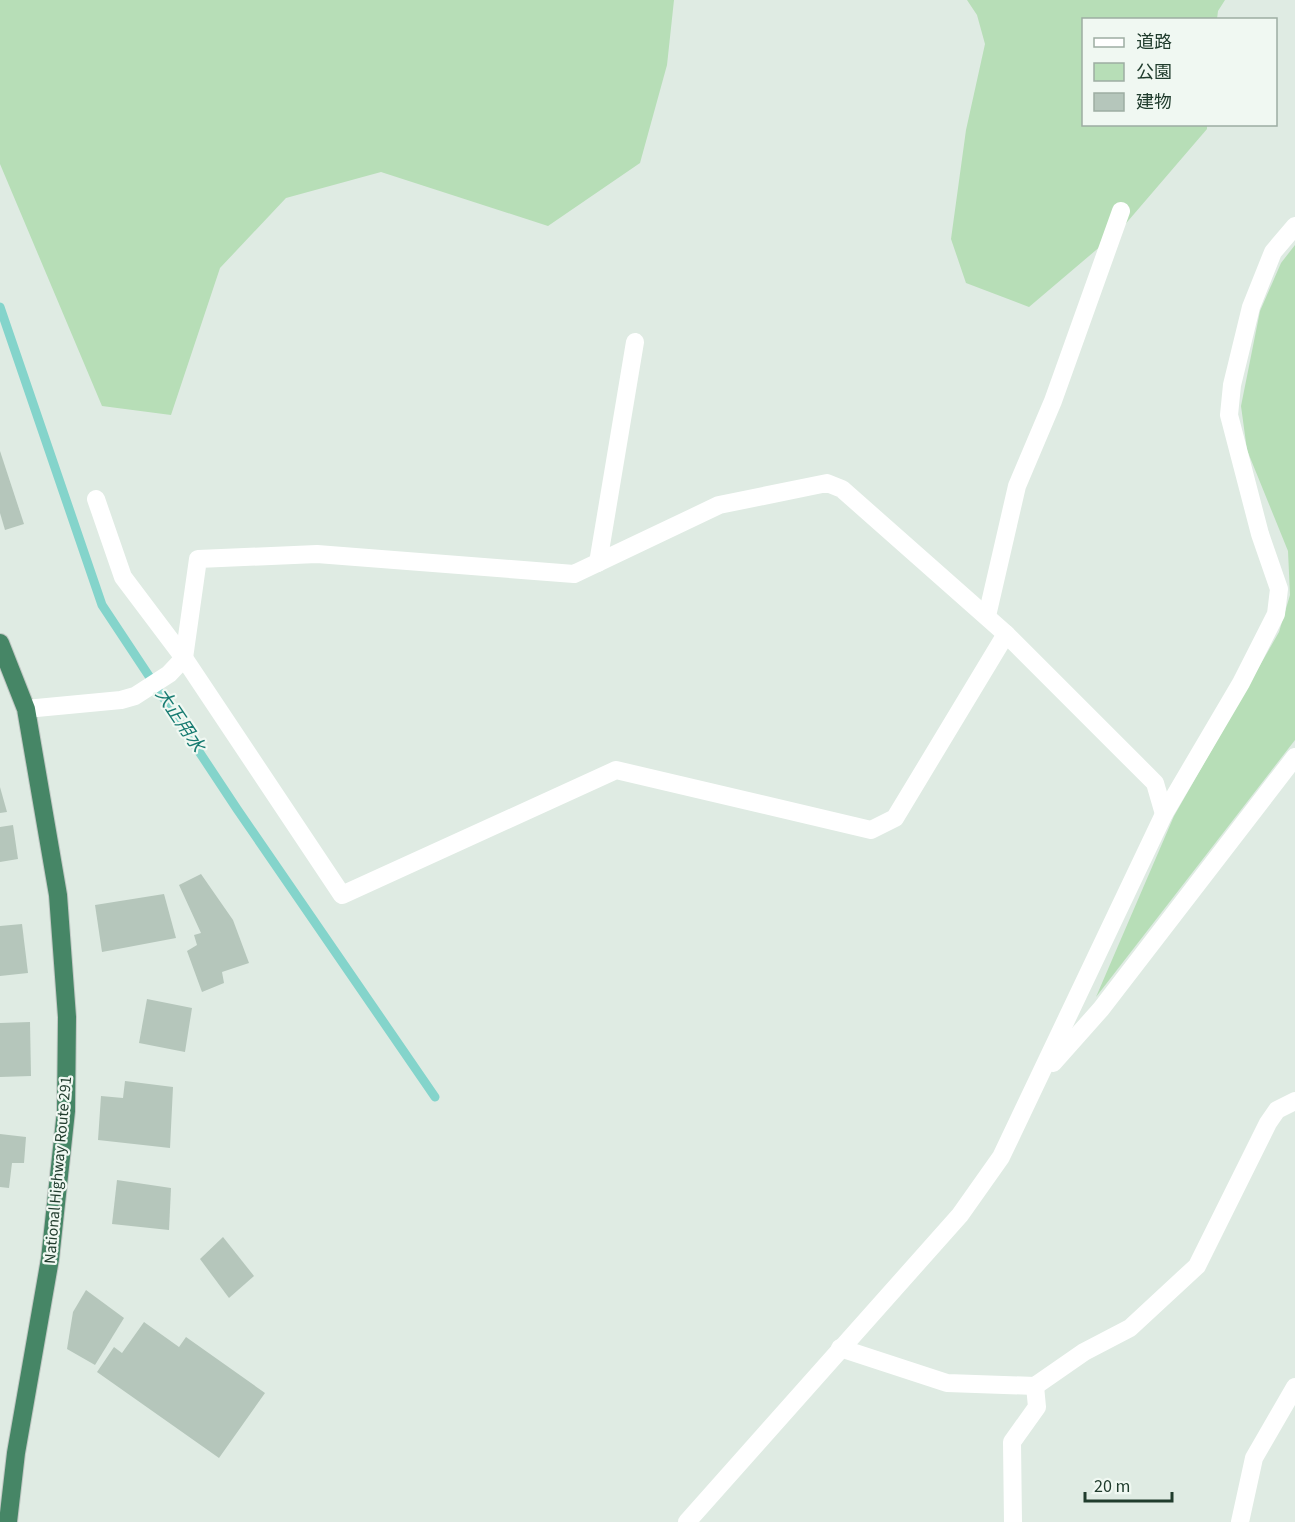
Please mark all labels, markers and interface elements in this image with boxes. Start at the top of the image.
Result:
legend [1082,18,1277,126]
text: 道路 [1136,30,1172,55]
text: 公園 [1136,60,1172,85]
text: 建物 [1136,90,1172,115]
water label: 大正用水 [149,683,211,759]
street label: National Highway Route 291 [39,1075,77,1265]
scale bar [1085,1465,1172,1503]
text: 20 m [1094,1474,1130,1499]

